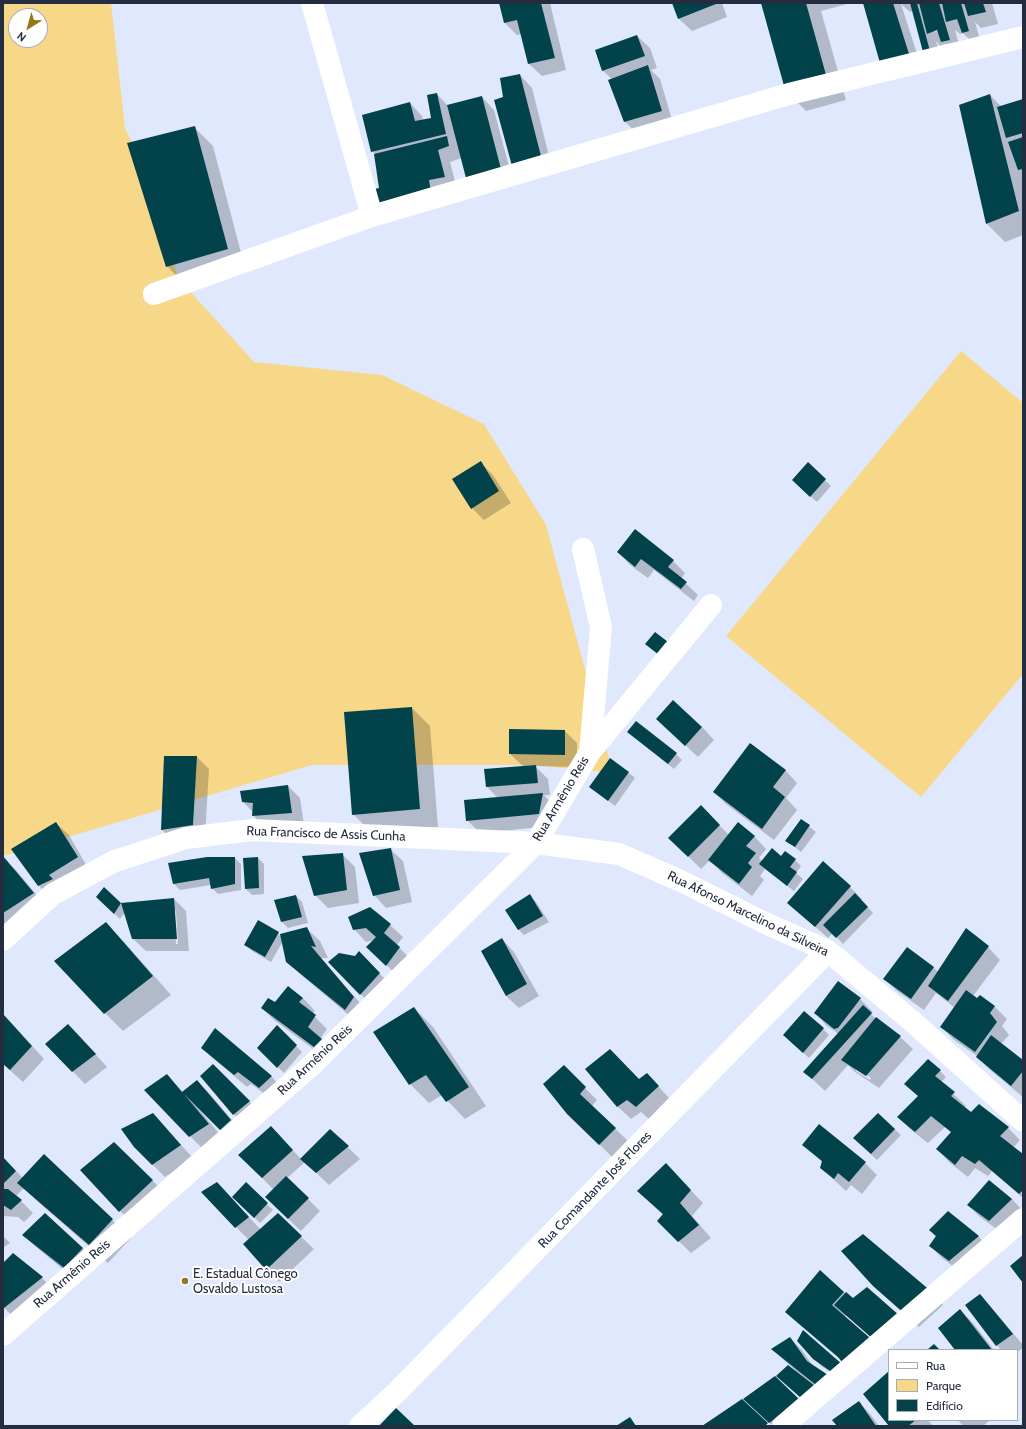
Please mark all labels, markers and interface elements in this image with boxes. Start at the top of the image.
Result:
north arrow [8,8,48,48]
text: N [14,29,29,45]
street label: Rua Armênio Reis [530,754,592,844]
street label: Rua Francisco de Assis Cunha [246,823,406,845]
street label: Rua Afonso Marcelino da Silveira [665,868,831,960]
street label: Rua Armênio Reis [274,1021,356,1099]
street label: Rua Comandante José Flores [535,1128,655,1252]
street label: Rua Armênio Reis [31,1237,113,1311]
place label: E. Estadual Cônego Osvaldo Lustosa [193,1266,298,1297]
marker: E. Estadual Cônego Osvaldo Lustosa [180,1276,190,1286]
legend [888,1349,1018,1421]
text: Rua [926,1358,945,1373]
text: Parque [926,1378,961,1393]
text: Edifício [926,1398,963,1413]

